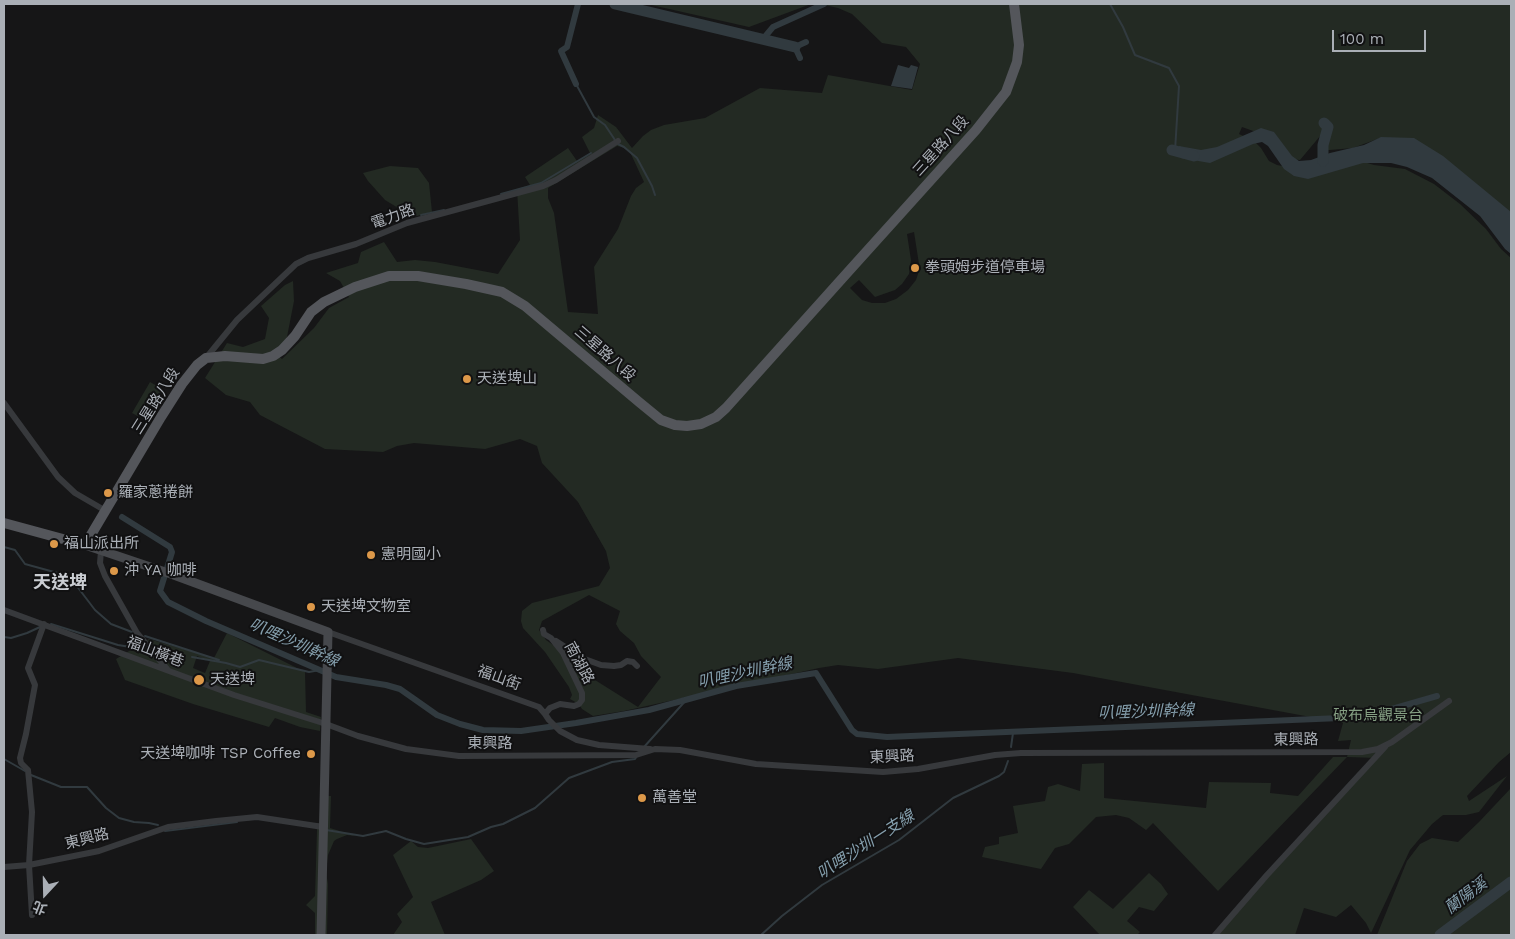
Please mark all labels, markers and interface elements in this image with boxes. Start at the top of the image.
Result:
scale bar [1335,20,1429,52]
text: 100 m [1340,30,1384,48]
street label: 三星路八段 [909,112,973,180]
street label: 電力路 [369,201,417,233]
place label: 拳頭姆步道停車場 [925,259,1045,277]
marker: 拳頭姆步道停車場 [909,262,921,274]
street label: 三星路八段 [571,323,639,385]
street label: 三星路八段 [128,364,184,438]
place label: 天送埤山 [477,370,537,388]
marker: 天送埤山 [461,373,473,385]
place label: 羅家蔥捲餅 [118,484,193,502]
marker: 羅家蔥捲餅 [102,487,114,499]
place label: 福山派出所 [64,535,139,553]
marker: 福山派出所 [48,538,60,550]
place label: 憲明國小 [381,546,441,564]
marker: 憲明國小 [365,549,377,561]
place label: 沖 YA 咖啡 [124,562,197,580]
marker: 沖 YA 咖啡 [108,565,120,577]
district label: 天送埤 [33,572,87,594]
place label: 天送埤文物室 [321,598,411,616]
marker: 天送埤文物室 [305,601,317,613]
water label: 叭哩沙圳幹線 [246,615,342,671]
street label: 福山橫巷 [124,633,186,671]
street label: 南湖路 [560,639,598,687]
water label: 叭哩沙圳幹線 [696,654,794,692]
street label: 福山街 [475,662,523,694]
place label: 天送埤 [210,671,255,689]
marker: 天送埤 [192,673,206,687]
water label: 叭哩沙圳幹線 [1098,701,1194,723]
park label: 破布烏觀景台 [1333,707,1423,725]
street label: 東興路 [1273,731,1319,749]
street label: 東興路 [468,735,512,753]
place label: 天送埤咖啡 TSP Coffee [140,745,301,763]
street label: 東興路 [869,747,915,767]
marker: 天送埤咖啡 TSP Coffee [305,748,317,760]
place label: 萬善堂 [652,789,697,807]
marker: 萬善堂 [636,792,648,804]
water label: 叭哩沙圳一支線 [814,806,918,884]
street label: 東興路 [63,825,111,853]
north arrow [20,869,70,919]
water label: 蘭陽溪 [1441,874,1491,918]
text: 北 [30,898,49,918]

